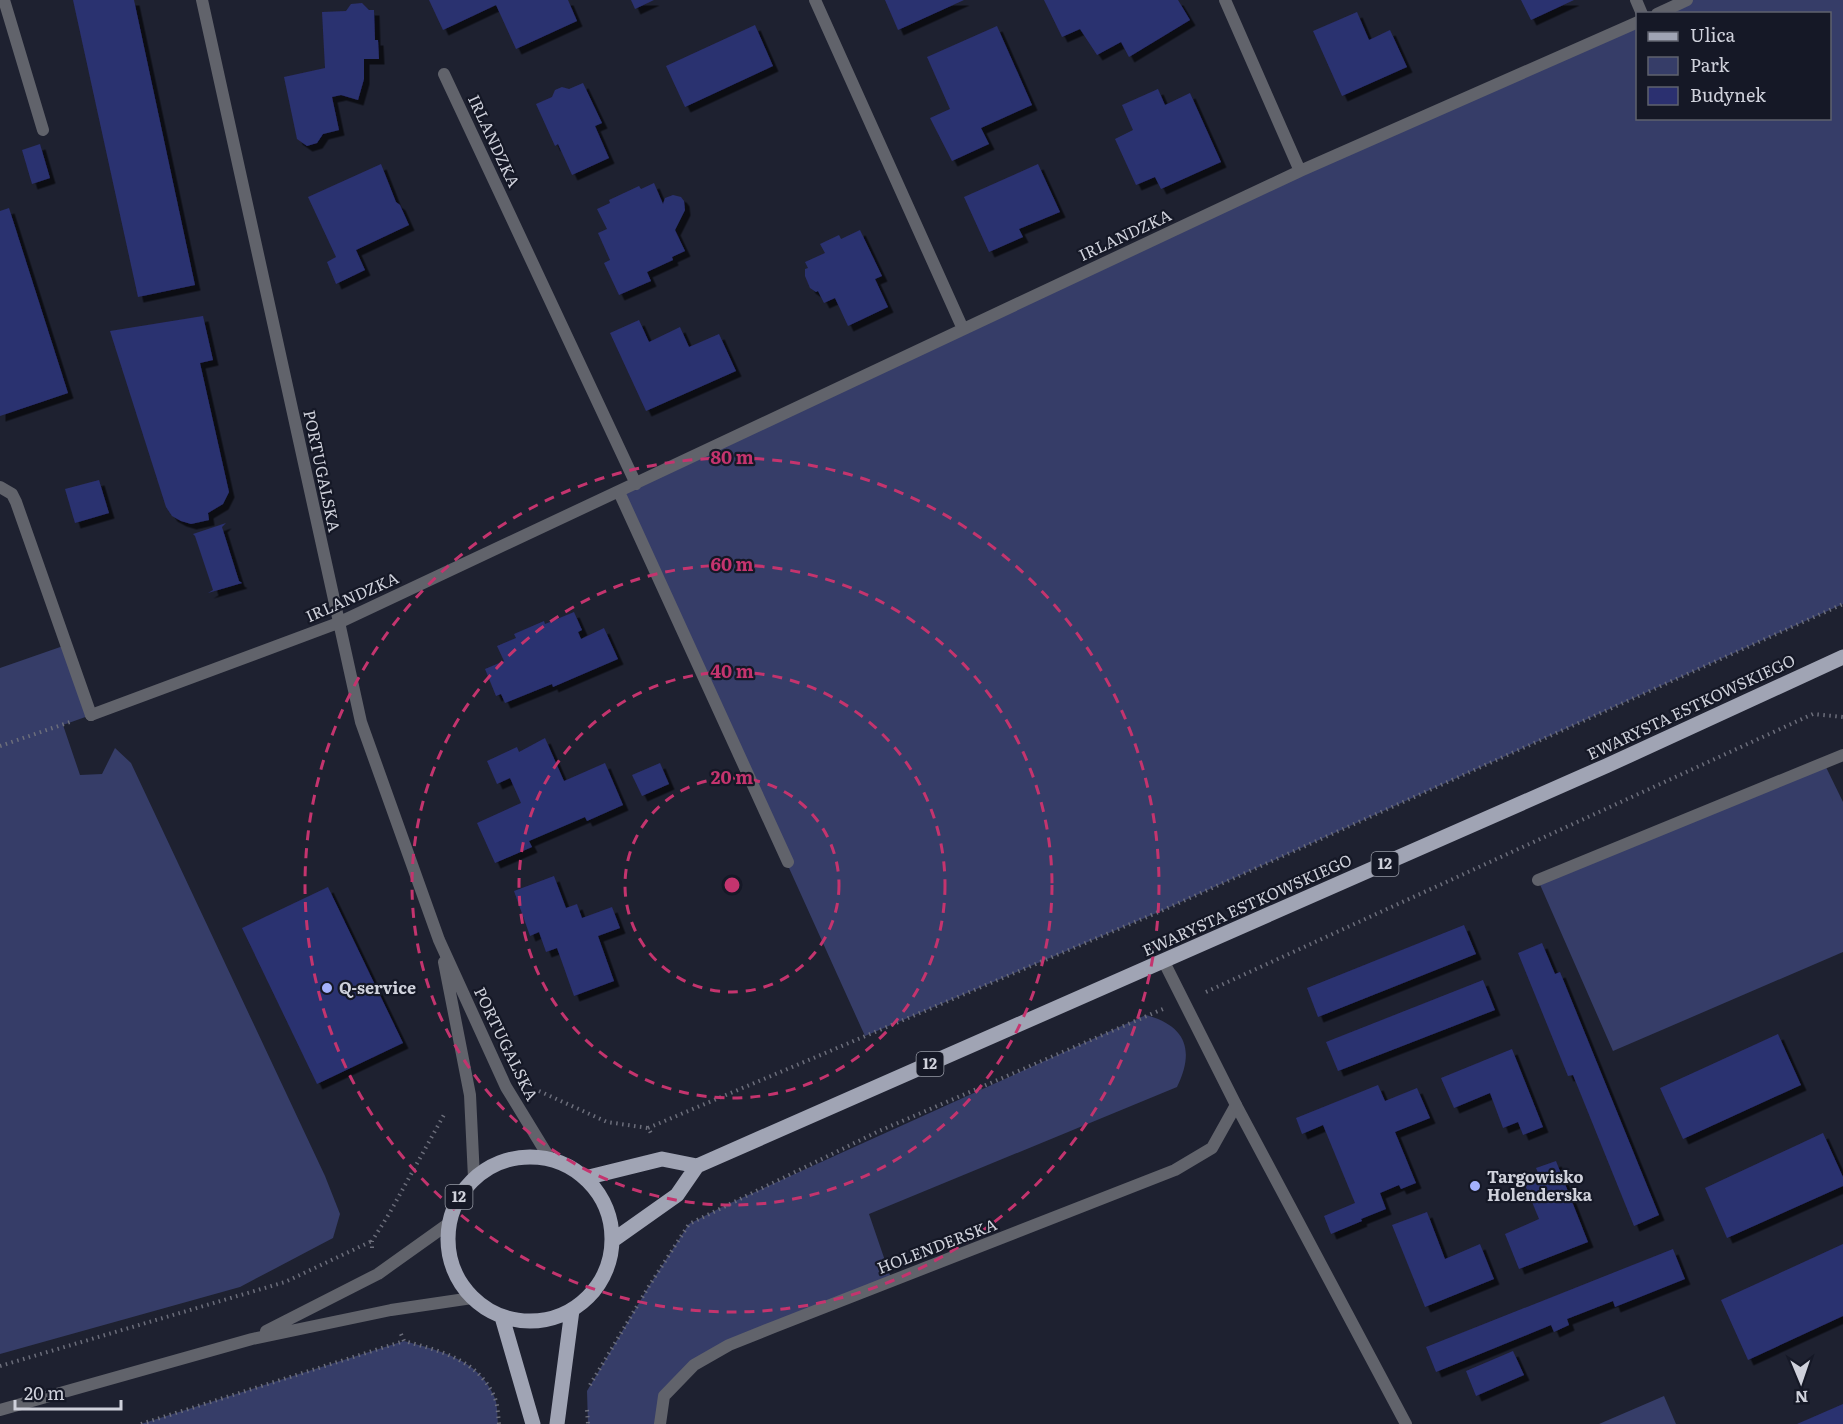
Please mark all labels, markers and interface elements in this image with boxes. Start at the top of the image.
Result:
legend [1636,12,1831,120]
text: Ulica [1690,21,1736,48]
text: Park [1690,51,1731,78]
text: Budynek [1690,81,1767,108]
street label: IRLANDZKA [463,90,527,191]
street label: IRLANDZKA [1074,202,1175,266]
street label: PORTUGALSKA [298,408,348,534]
text: 80 m [710,443,754,470]
text: 60 m [710,550,754,577]
street label: IRLANDZKA [301,565,402,627]
street label: EWARYSTA ESTKOWSKIEGO [1583,647,1799,765]
text: 40 m [710,657,754,684]
text: 20 m [711,763,753,790]
street label: EWARYSTA ESTKOWSKIEGO [1138,847,1355,961]
road number: 12 [1372,852,1398,876]
centre of rings [722,875,742,895]
place label: Q-service [339,975,416,999]
marker: Q-service [320,981,334,995]
street label: PORTUGALSKA [469,983,545,1105]
road number: 12 [916,1052,944,1076]
place label: Targowisko Holenderska [1487,1164,1593,1206]
marker: Targowisko Holenderska [1468,1179,1482,1193]
road number: 12 [446,1185,472,1209]
street label: HOLENDERSKA [873,1211,1000,1279]
north arrow [1771,1352,1831,1412]
scale bar [15,1373,122,1411]
text: 20 m [24,1379,65,1406]
text: N [1794,1386,1809,1410]

